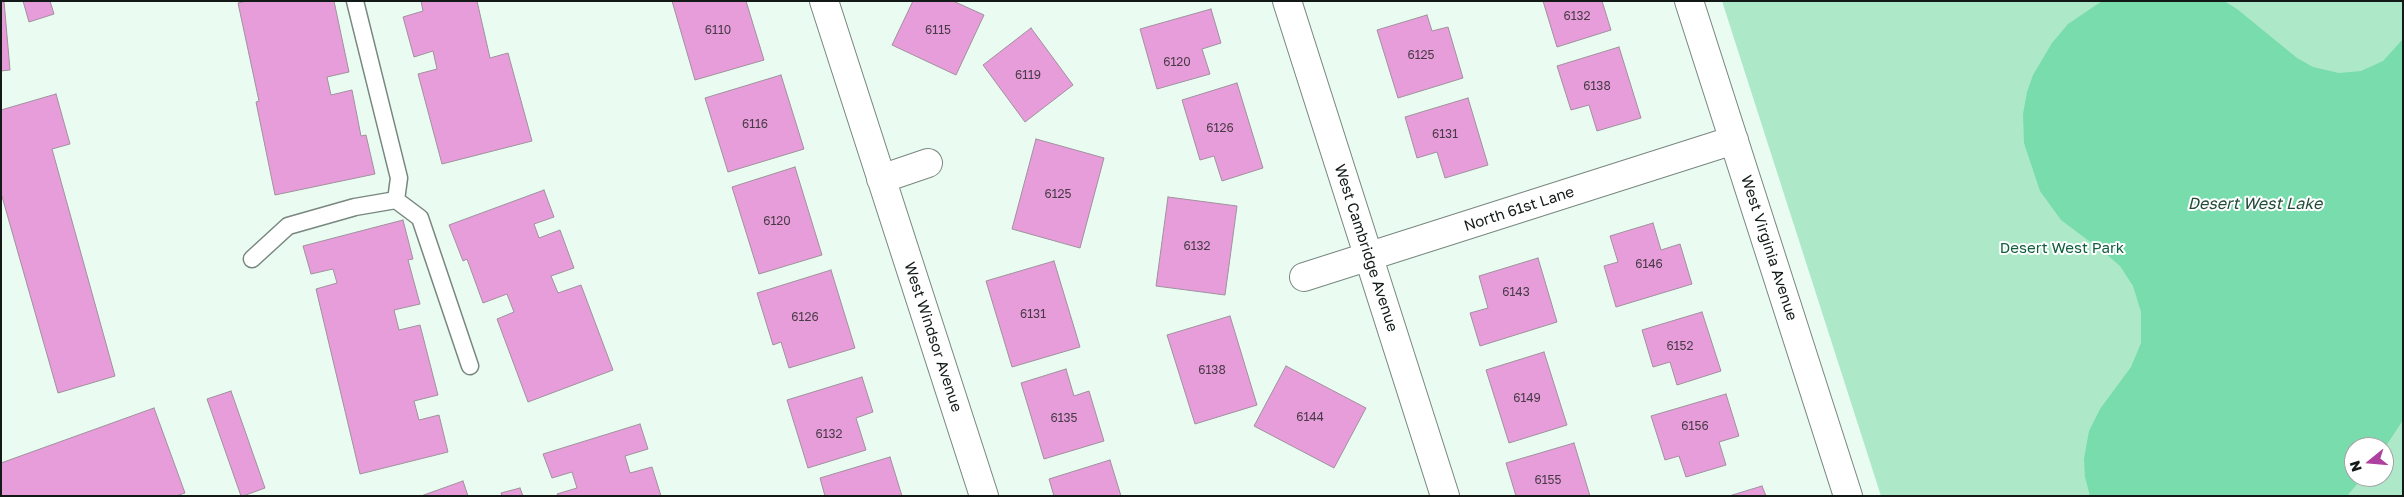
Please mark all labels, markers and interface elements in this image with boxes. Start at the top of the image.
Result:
house number: 6132 [1563,9,1591,23]
house number: 6110 [705,23,731,37]
house number: 6115 [925,23,951,37]
house number: 6125 [1408,48,1434,62]
house number: 6120 [1163,55,1191,69]
house number: 6119 [1015,68,1041,82]
house number: 6138 [1583,79,1611,93]
house number: 6116 [742,117,768,131]
house number: 6126 [1206,121,1234,135]
house number: 6131 [1432,127,1458,141]
street label: West Cambridge Avenue [1330,162,1402,334]
street label: West Virginia Avenue [1737,173,1801,323]
street label: North 61st Lane [1462,183,1576,235]
house number: 6125 [1045,187,1071,201]
water label: Desert West Lake [2188,194,2322,214]
house number: 6120 [763,214,791,228]
house number: 6132 [1183,239,1211,253]
park label: Desert West Park [2000,239,2124,257]
house number: 6146 [1635,257,1663,271]
street label: West Windsor Avenue [900,260,966,414]
house number: 6143 [1502,285,1530,299]
house number: 6131 [1020,307,1046,321]
house number: 6126 [791,310,819,324]
house number: 6152 [1667,339,1693,353]
house number: 6138 [1198,363,1226,377]
house number: 6149 [1513,391,1541,405]
house number: 6144 [1296,410,1324,424]
house number: 6135 [1050,411,1078,425]
house number: 6156 [1681,419,1709,433]
house number: 6132 [815,427,843,441]
north arrow [2344,437,2394,487]
text: N [2345,459,2365,474]
house number: 6155 [1535,473,1561,487]

